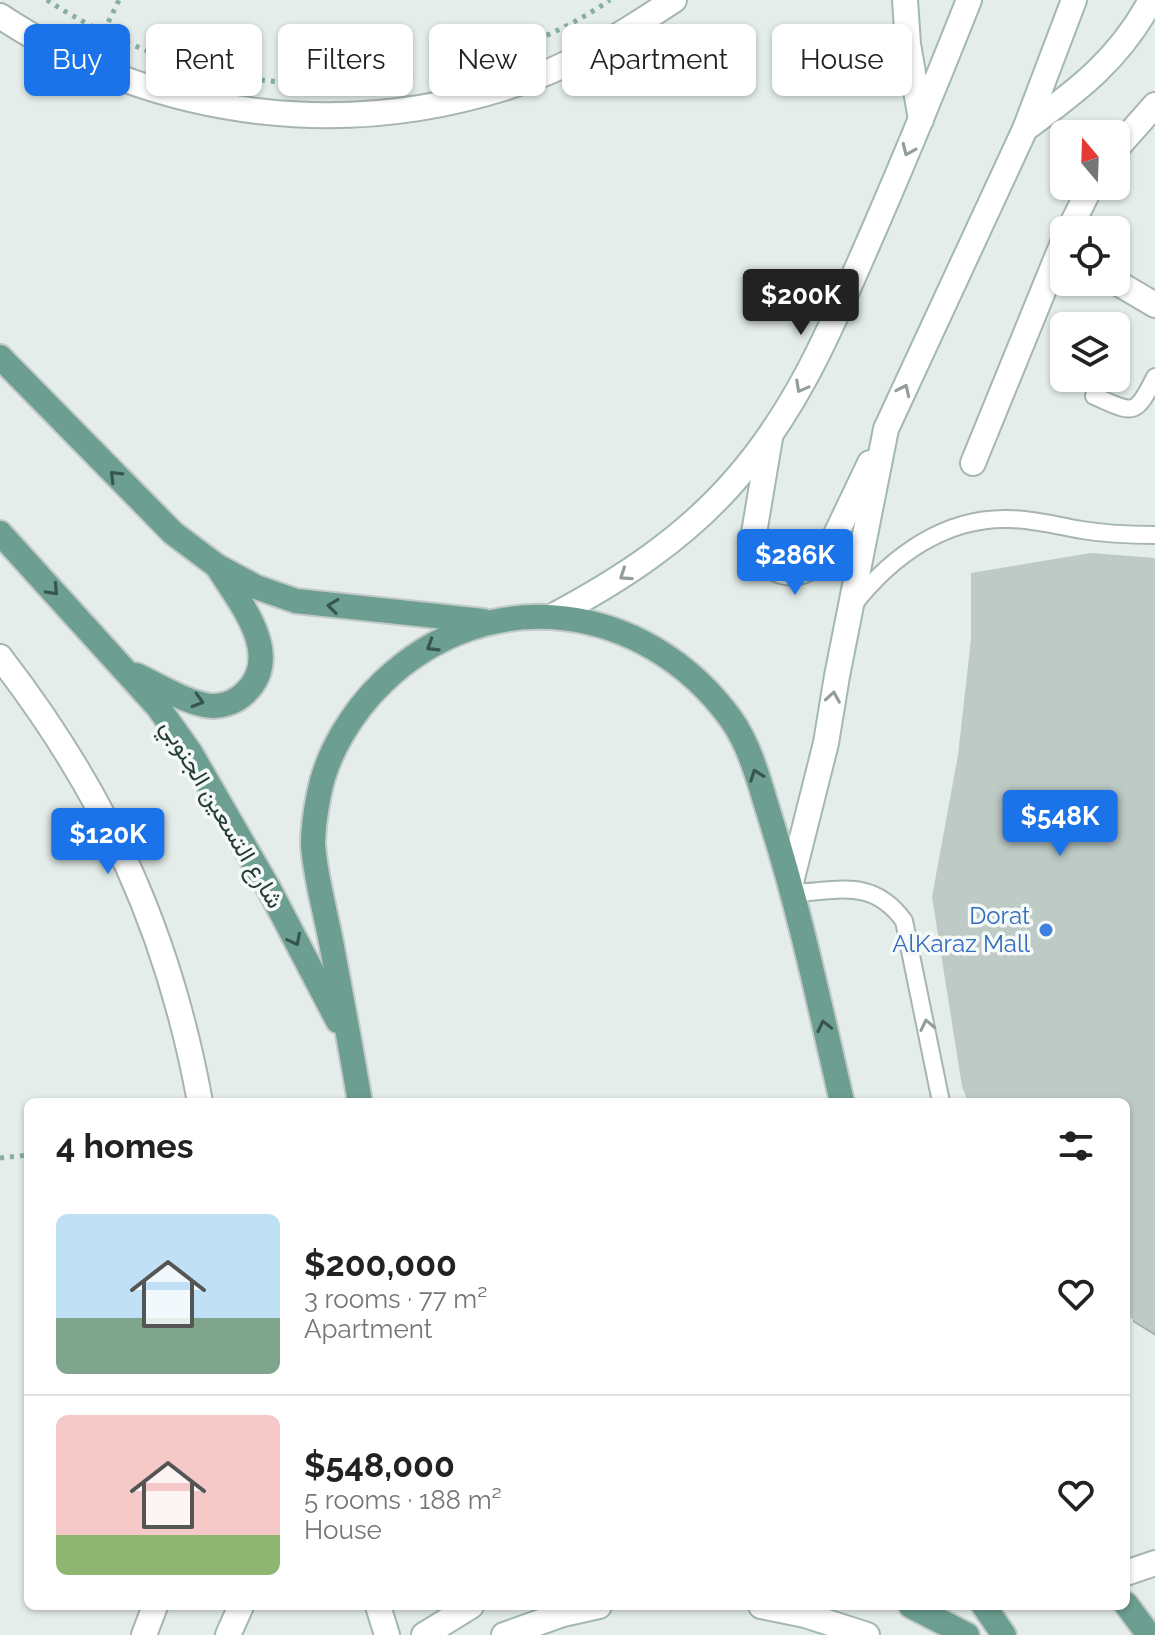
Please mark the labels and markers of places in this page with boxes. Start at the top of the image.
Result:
pin: $200K [745,269,857,337]
pin: $286K [739,529,851,597]
pin: $548K [1004,790,1116,858]
pin: $120K [52,808,164,876]
place label: Dorat AlKaraz Mall [892,901,1030,958]
marker: Dorat AlKaraz Mall [1037,921,1055,939]

